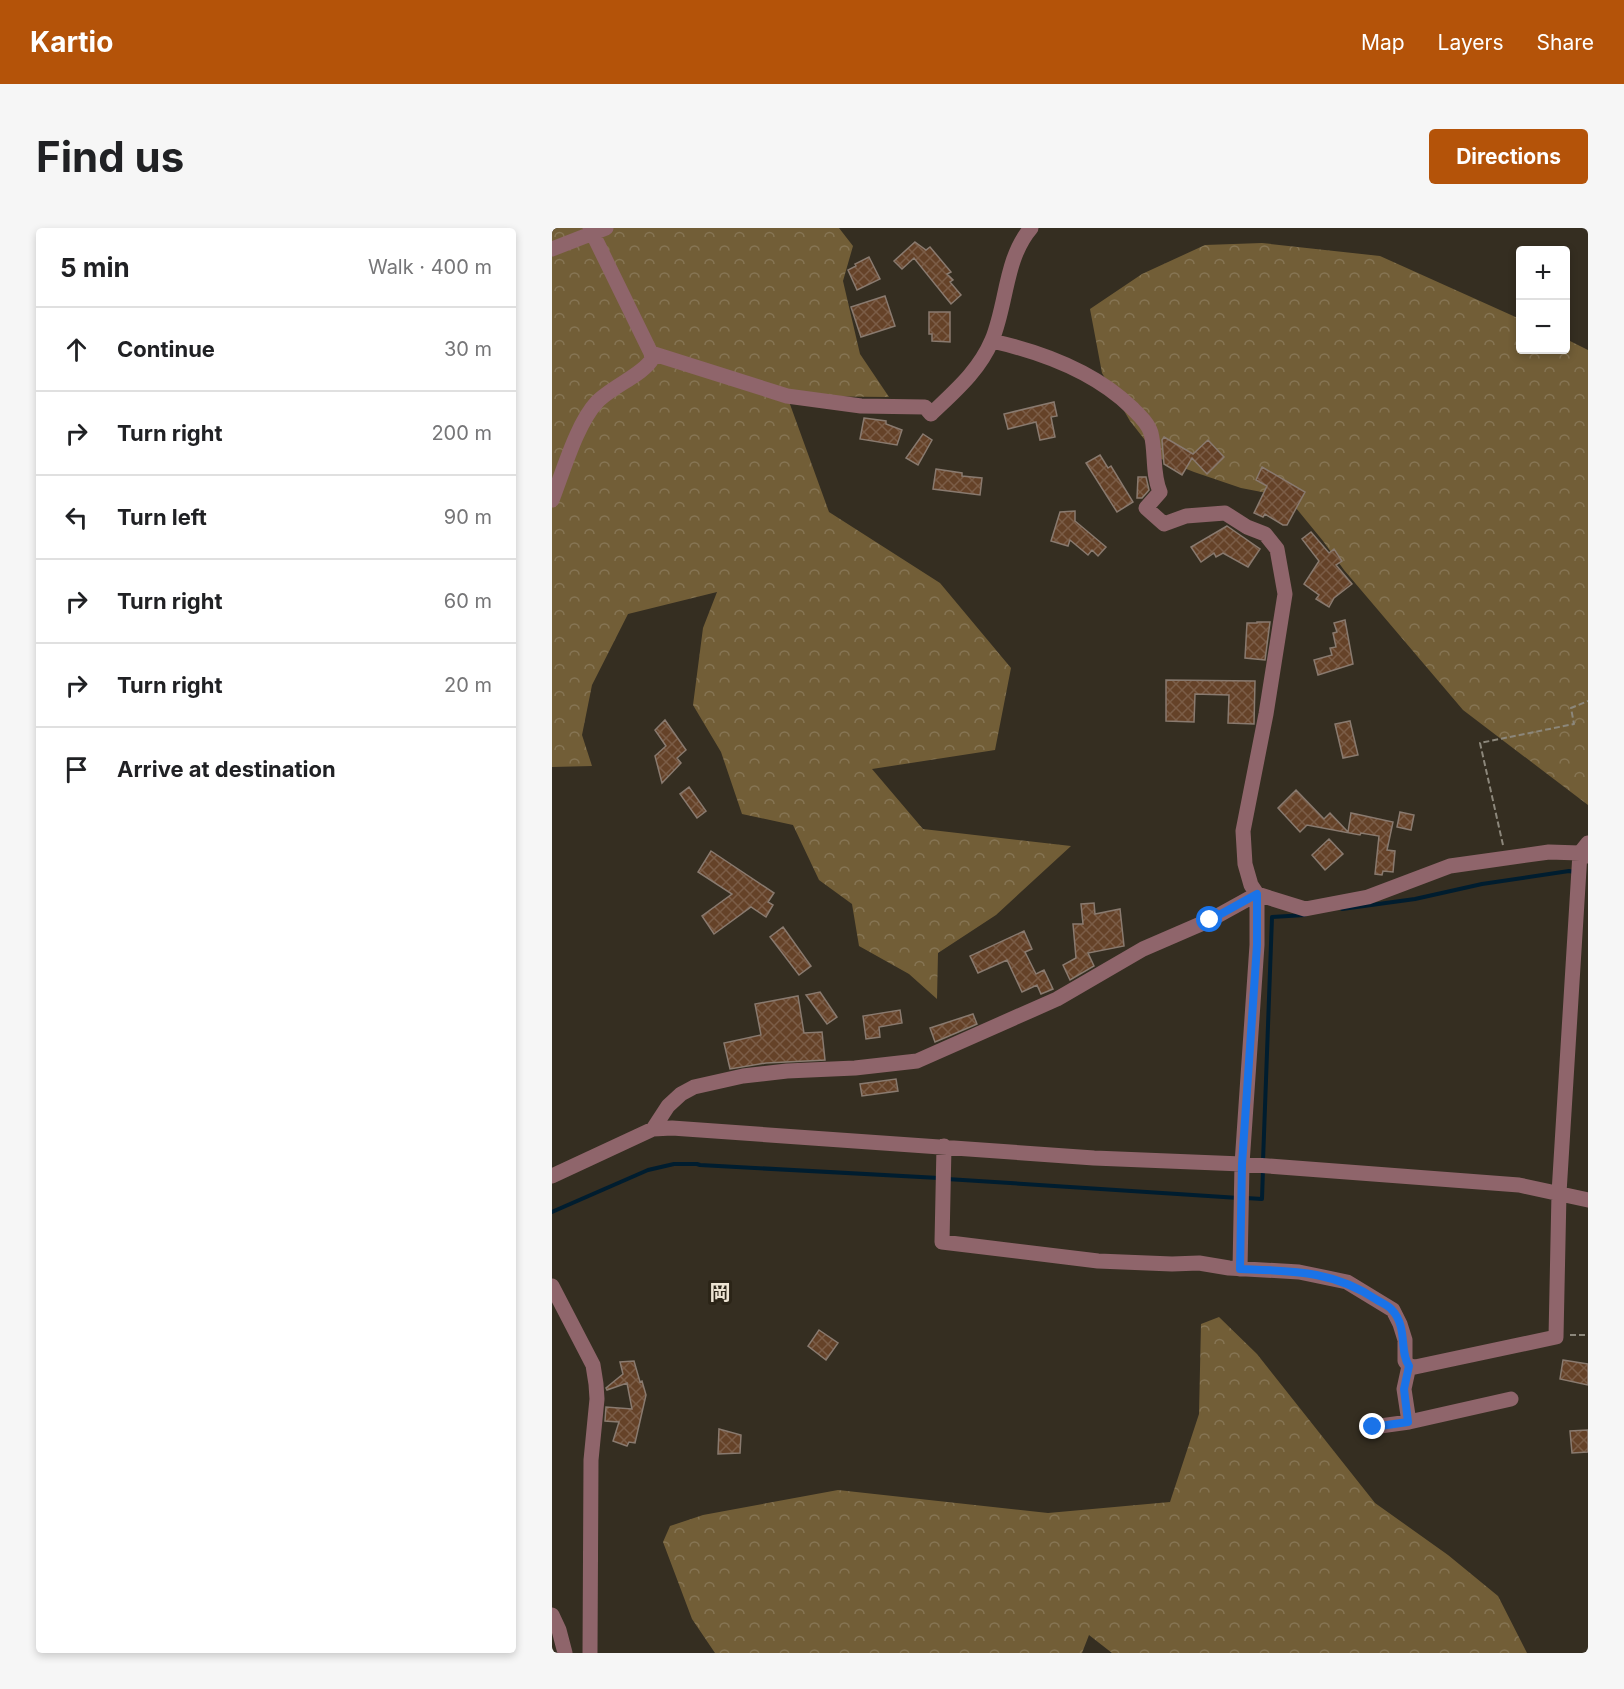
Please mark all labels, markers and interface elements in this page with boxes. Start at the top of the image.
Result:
text: Kartio [30,25,113,59]
text: Map [1361,30,1405,55]
text: Layers [1438,30,1504,55]
text: Share [1537,30,1594,55]
button: Directions [1429,129,1588,184]
text: Find us [36,131,184,182]
map controls [1516,246,1570,354]
button: + [1516,246,1570,300]
text: 5 min [60,252,130,283]
text: Walk · 400 m [368,255,492,279]
button: − [1516,300,1570,354]
icon: ahead [60,333,93,366]
text: Continue [117,336,215,362]
text: 30 m [444,337,492,361]
icon: right [60,417,93,450]
text: Turn right [117,420,223,446]
text: 200 m [431,421,492,445]
icon: left [60,501,93,534]
text: Turn left [117,504,207,530]
text: 90 m [444,505,492,529]
icon: right [60,585,93,618]
text: Turn right [117,588,223,614]
text: 60 m [444,589,492,613]
icon: right [60,669,93,702]
text: Turn right [117,672,223,698]
text: 20 m [444,673,492,697]
icon: arrive [60,753,93,786]
text: Arrive at destination [117,756,336,782]
route start [1196,906,1222,932]
district label: 岡 [710,1280,731,1305]
route end [1359,1413,1385,1439]

